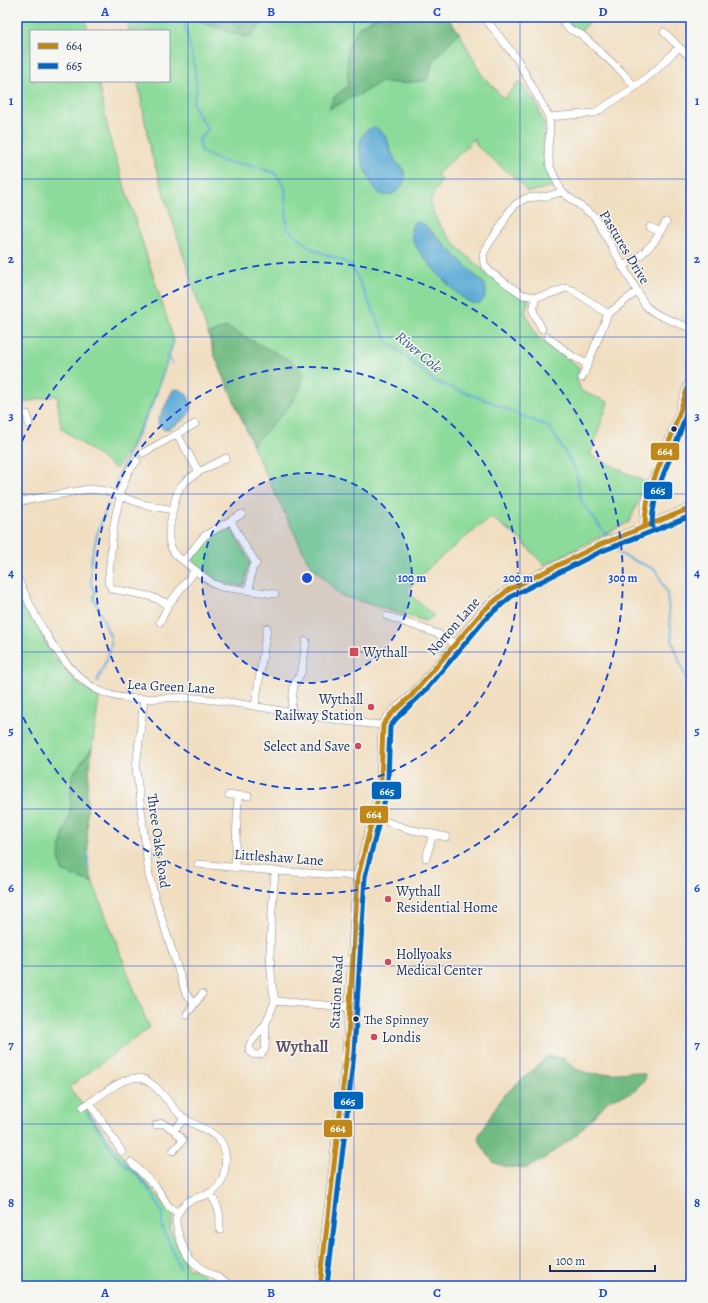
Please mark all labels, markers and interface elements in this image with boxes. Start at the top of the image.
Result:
text: A [100,3,110,20]
text: B [267,3,275,20]
text: C [433,3,441,20]
text: D [598,3,608,20]
legend [30,30,170,82]
text: 664 [66,38,83,54]
text: 665 [66,58,82,74]
text: 1 [9,92,14,109]
text: 1 [695,92,700,109]
street label: Pastures Drive [595,207,654,288]
text: 2 [8,250,15,267]
text: 2 [694,250,701,267]
water label: River Cole [391,326,447,378]
text: 3 [8,407,14,424]
text: 3 [694,407,700,424]
unlabelled marker [669,424,679,434]
line badge: 664 [650,442,680,461]
text: 664 [657,444,673,459]
line badge: 665 [643,481,673,500]
text: 665 [651,483,666,498]
text: 4 [8,564,14,581]
text: 4 [694,564,700,581]
text: 100 m [398,570,426,586]
text: 200 m [503,570,533,586]
text: 300 m [608,570,638,586]
centre of rings [300,571,314,585]
street label: Norton Lane [423,593,484,660]
place label: Wythall [362,643,408,662]
marker: Wythall [348,646,360,658]
street label: Lea Green Lane [127,675,215,698]
place label: Wythall Railway Station [274,690,364,725]
marker: Wythall Railway Station [366,702,376,712]
text: 5 [8,722,14,739]
text: 5 [694,722,700,739]
place label: Select and Save [263,737,350,756]
marker: Select and Save [353,741,363,751]
line badge: 665 [371,781,402,800]
text: 665 [380,784,395,799]
street label: Three Oaks Road [142,793,175,890]
line badge: 664 [359,805,389,824]
text: 664 [366,807,382,822]
street label: Littleshaw Lane [234,845,324,870]
text: 6 [8,879,14,896]
text: 6 [694,879,700,896]
place label: Wythall Residential Home [395,882,498,917]
marker: Wythall Residential Home [383,894,393,904]
place label: Hollyoaks Medical Center [396,945,483,980]
street label: Station Road [325,954,348,1029]
marker: Hollyoaks Medical Center [383,957,393,967]
place label: The Spinney [364,1011,429,1028]
marker: The Spinney [351,1014,361,1024]
place label: Londis [382,1028,421,1047]
marker: Londis [369,1032,379,1042]
text: 7 [8,1036,14,1053]
district label: Wythall [275,1036,329,1058]
text: 7 [694,1036,700,1053]
line badge: 665 [333,1091,364,1110]
text: 665 [341,1094,356,1109]
line badge: 664 [323,1119,353,1138]
text: 664 [330,1121,346,1136]
text: 8 [8,1194,14,1211]
text: 8 [694,1194,700,1211]
scale bar [550,1247,655,1273]
text: 100 m [556,1253,585,1269]
text: A [100,1284,110,1301]
text: B [267,1284,275,1301]
text: C [433,1284,441,1301]
text: D [598,1284,608,1301]

